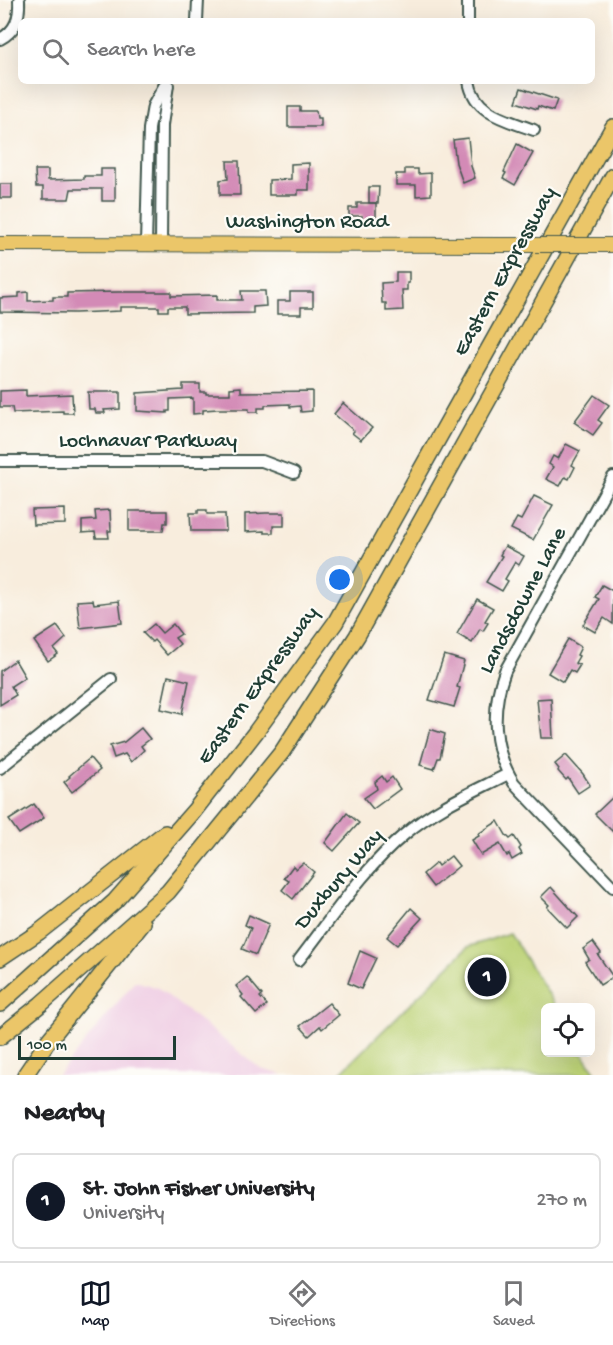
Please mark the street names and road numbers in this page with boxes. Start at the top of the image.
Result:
street label: Eastern Expressway [449,183,563,361]
street label: Washington Road [226,210,390,236]
street label: Lochnavar Parkway [59,429,237,455]
street label: Landsdowne Lane [474,523,574,679]
street label: Eastern Expressway [193,602,325,770]
street label: Duxbury Way [289,824,390,937]

